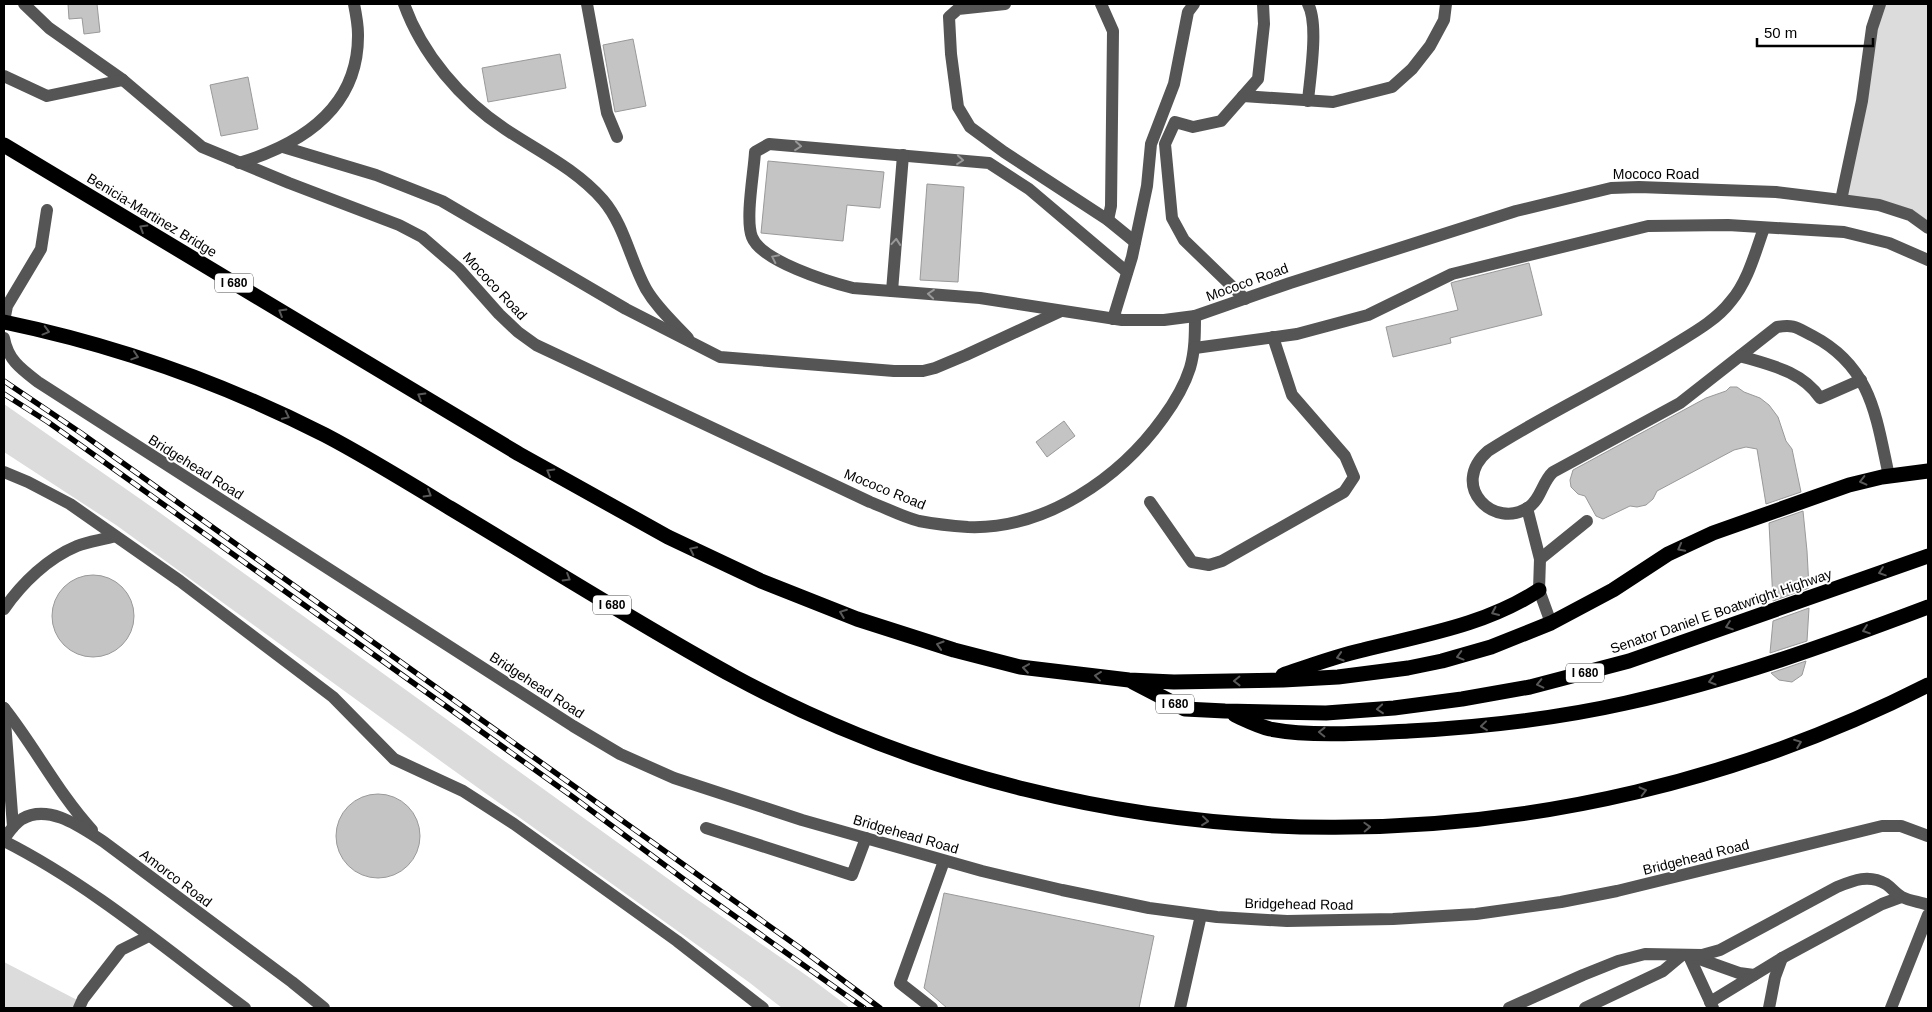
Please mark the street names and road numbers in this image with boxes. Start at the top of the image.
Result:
street label: Mococo Road [1613,166,1699,182]
street label: Benicia-Martinez Bridge [84,170,220,260]
street label: Mococo Road [460,249,530,323]
street label: Mococo Road [1204,260,1290,304]
road number: I 680 [215,274,253,292]
street label: Bridgehead Road [146,431,246,503]
street label: Mococo Road [842,465,928,513]
street label: Senator Daniel E Boatwright Highway [1608,565,1834,657]
road number: I 680 [593,596,631,614]
street label: Bridgehead Road [487,649,587,721]
road number: I 680 [1566,664,1604,682]
road number: I 680 [1156,694,1194,714]
street label: Bridgehead Road [851,811,961,857]
street label: Bridgehead Road [1641,836,1751,878]
street label: Amorco Road [137,846,215,910]
street label: Bridgehead Road [1244,895,1354,913]

